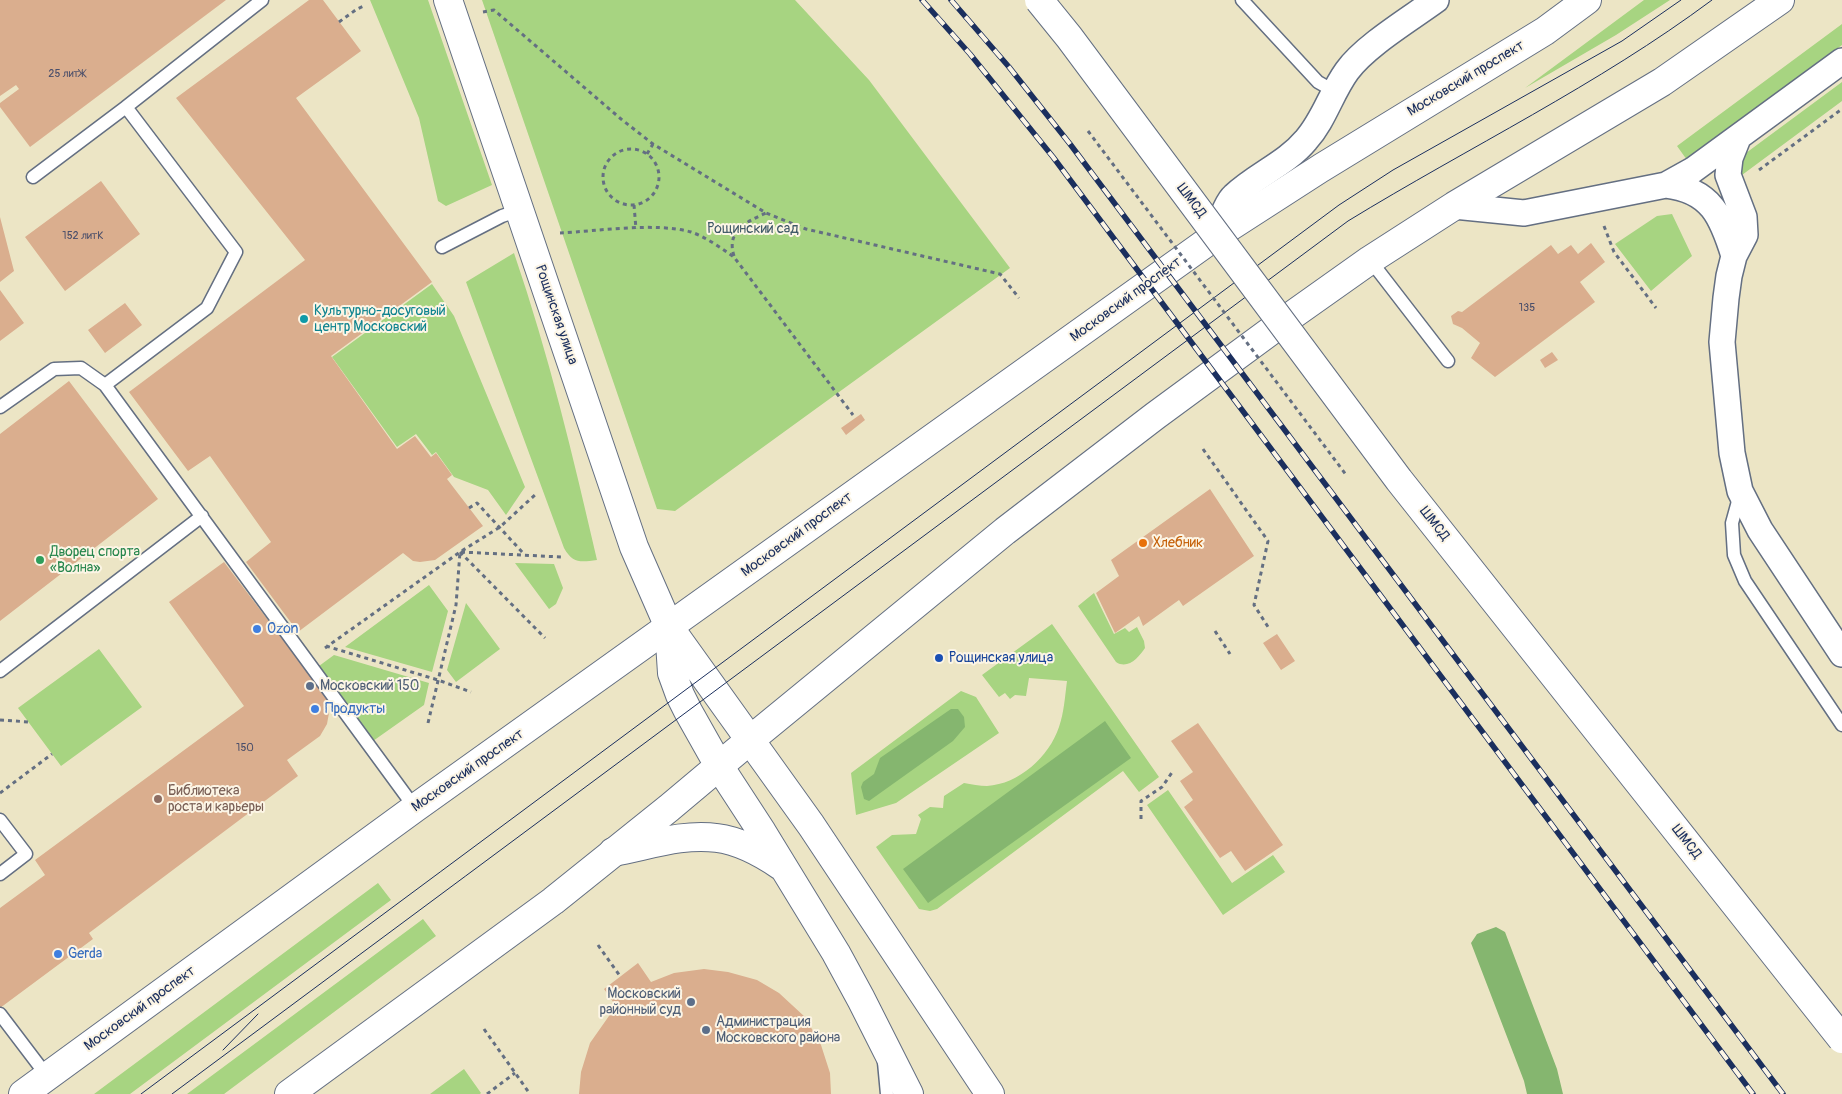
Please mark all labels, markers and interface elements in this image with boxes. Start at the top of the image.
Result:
street label: Московский проспект [1405,37,1527,121]
house number: 25 литЖ [48,67,86,81]
street label: ШМСД [1173,181,1209,221]
park label: Рощинский сад [707,221,799,237]
house number: 152 литК [62,229,104,243]
street label: Московский проспект [1067,254,1185,346]
street label: Рощинская улица [531,263,581,367]
house number: 135 [1519,301,1535,315]
place label: Культурно-досуговый центр Московский [314,303,446,336]
marker: Культурно-досуговый центр Московский [298,313,310,325]
street label: Московский проспект [738,489,856,581]
street label: ШМСД [1416,504,1452,544]
place label: Хлебник [1153,535,1203,551]
marker: Хлебник [1137,537,1149,549]
place label: Дворец спорта «Волна» [50,544,140,576]
marker: Дворец спорта «Волна» [34,554,46,566]
place label: Ozon [267,621,298,637]
marker: Ozon [251,623,263,635]
place label: Рощинская улица [949,650,1053,666]
marker: Рощинская улица [933,652,945,664]
place label: Московский 150 [320,678,419,694]
marker: Московский 150 [304,680,316,692]
place label: Продукты [325,701,385,717]
marker: Продукты [309,703,321,715]
street label: Московский проспект [409,726,527,816]
house number: 150 [236,741,254,755]
place label: Библиотека роста и карьеры [168,783,264,816]
marker: Библиотека роста и карьеры [152,793,164,805]
street label: ШМСД [1668,822,1704,862]
place label: Gerda [68,946,102,962]
marker: Gerda [52,948,64,960]
street label: Московский проспект [81,963,199,1055]
place label: Московский районный суд [599,986,681,1019]
marker: Московский районный суд [685,996,697,1008]
place label: Администрация Московского района [716,1014,840,1046]
marker: Администрация Московского района [700,1024,712,1036]

